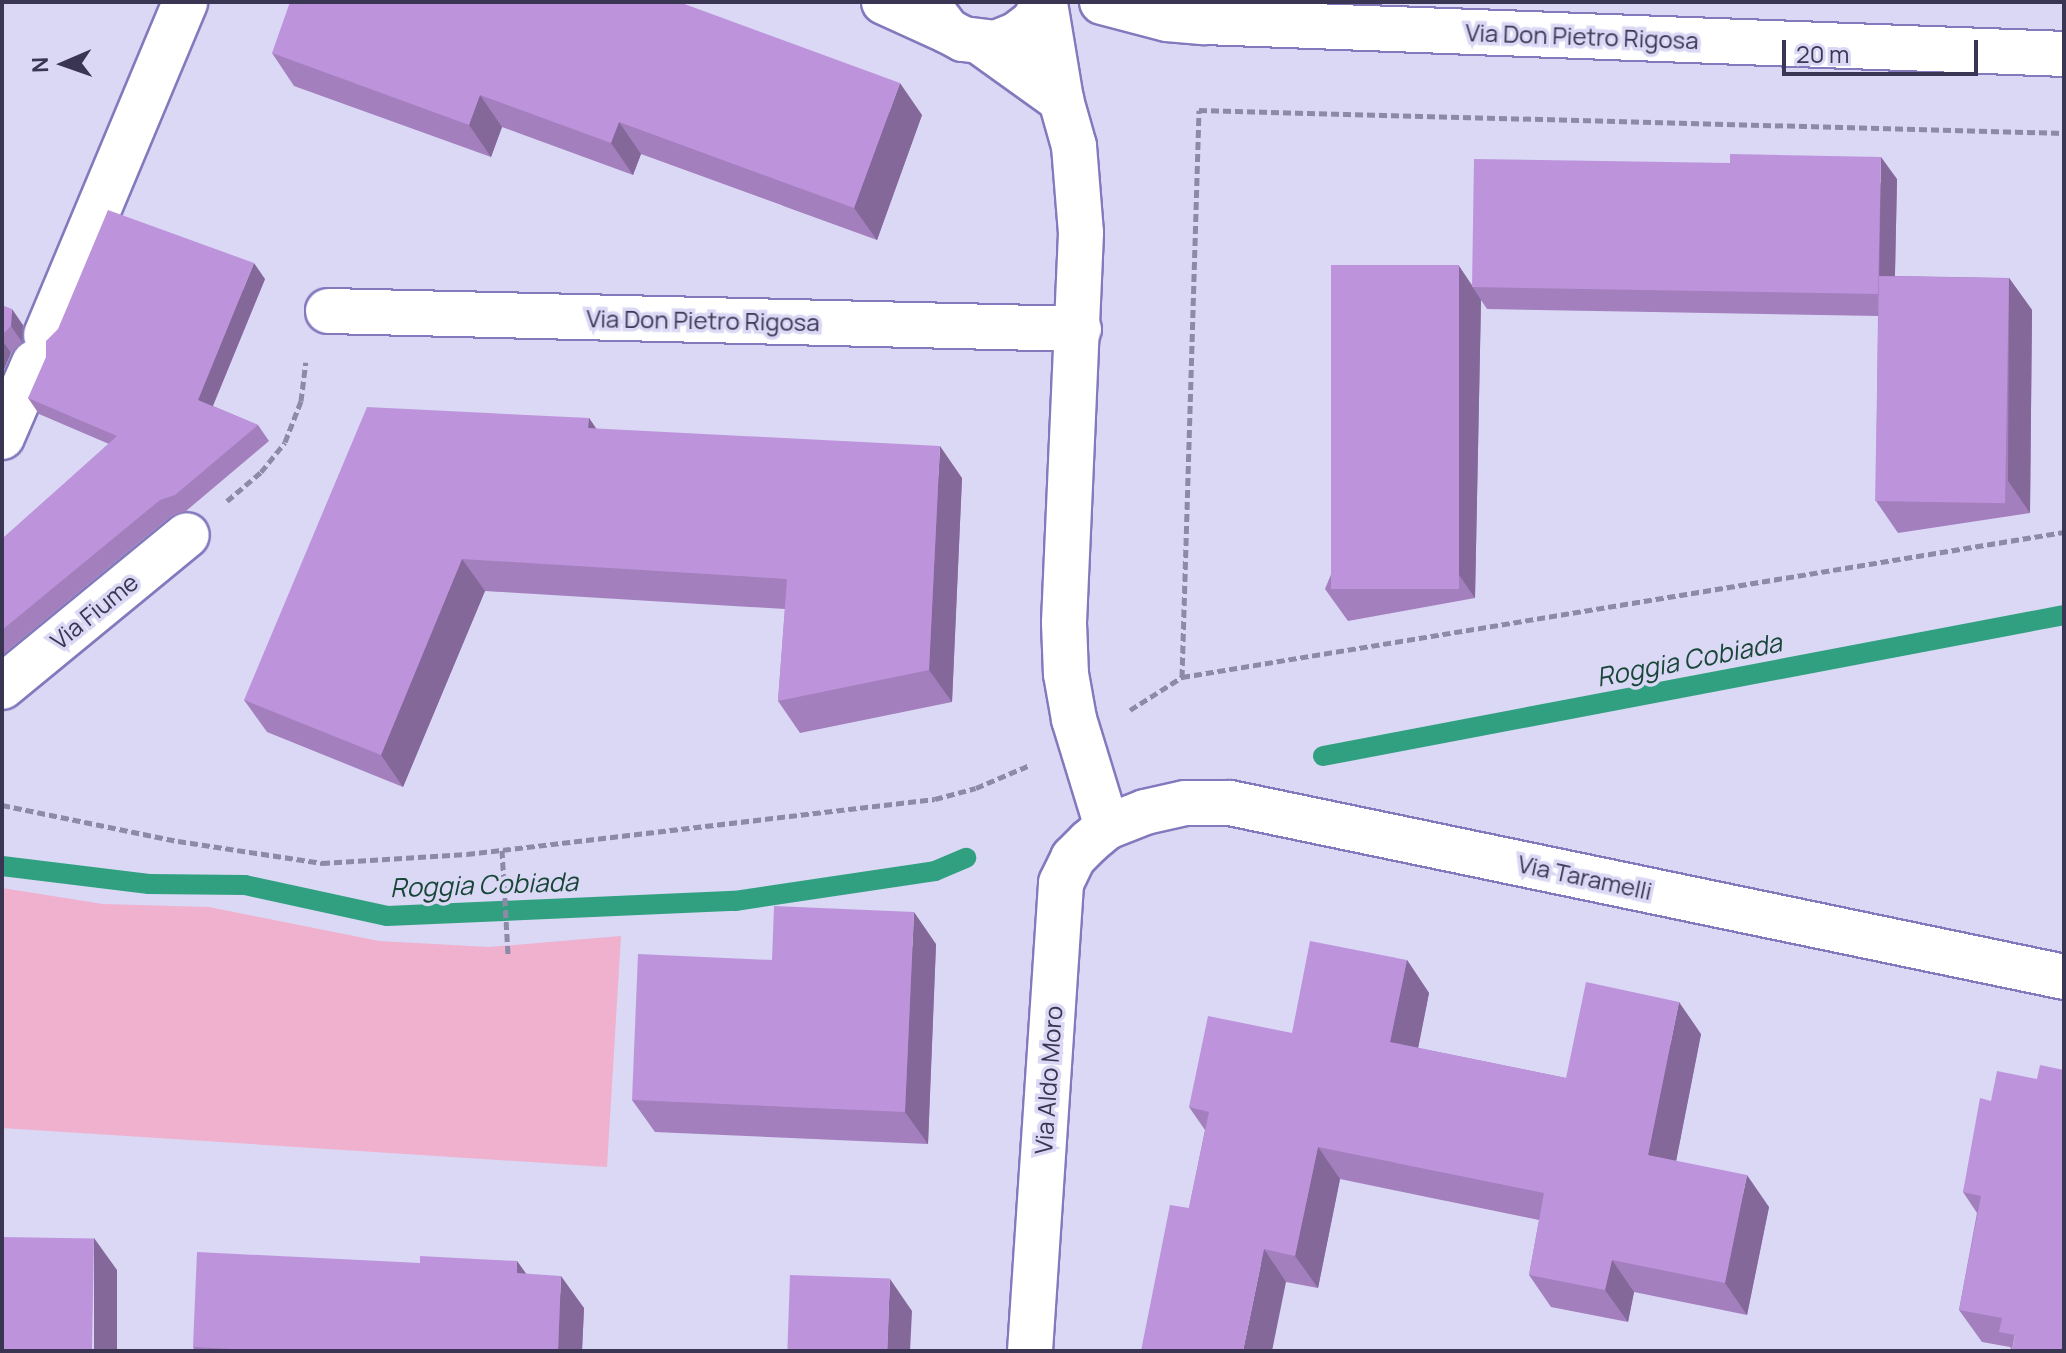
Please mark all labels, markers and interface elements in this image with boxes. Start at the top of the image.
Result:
street label: Via Don Pietro Rigosa [1465,18,1699,54]
north arrow [24,24,104,104]
scale bar [1786,24,1982,74]
text: 20 m [1796,37,1849,70]
text: N [25,56,55,73]
street label: Via Don Pietro Rigosa [586,304,820,336]
street label: Via Fiume [45,567,143,655]
water label: Roggia Cobiada [1594,627,1784,693]
street label: Via Taramelli [1515,849,1655,905]
water label: Roggia Cobiada [390,866,578,904]
street label: Via Aldo Moro [1028,1005,1068,1155]

